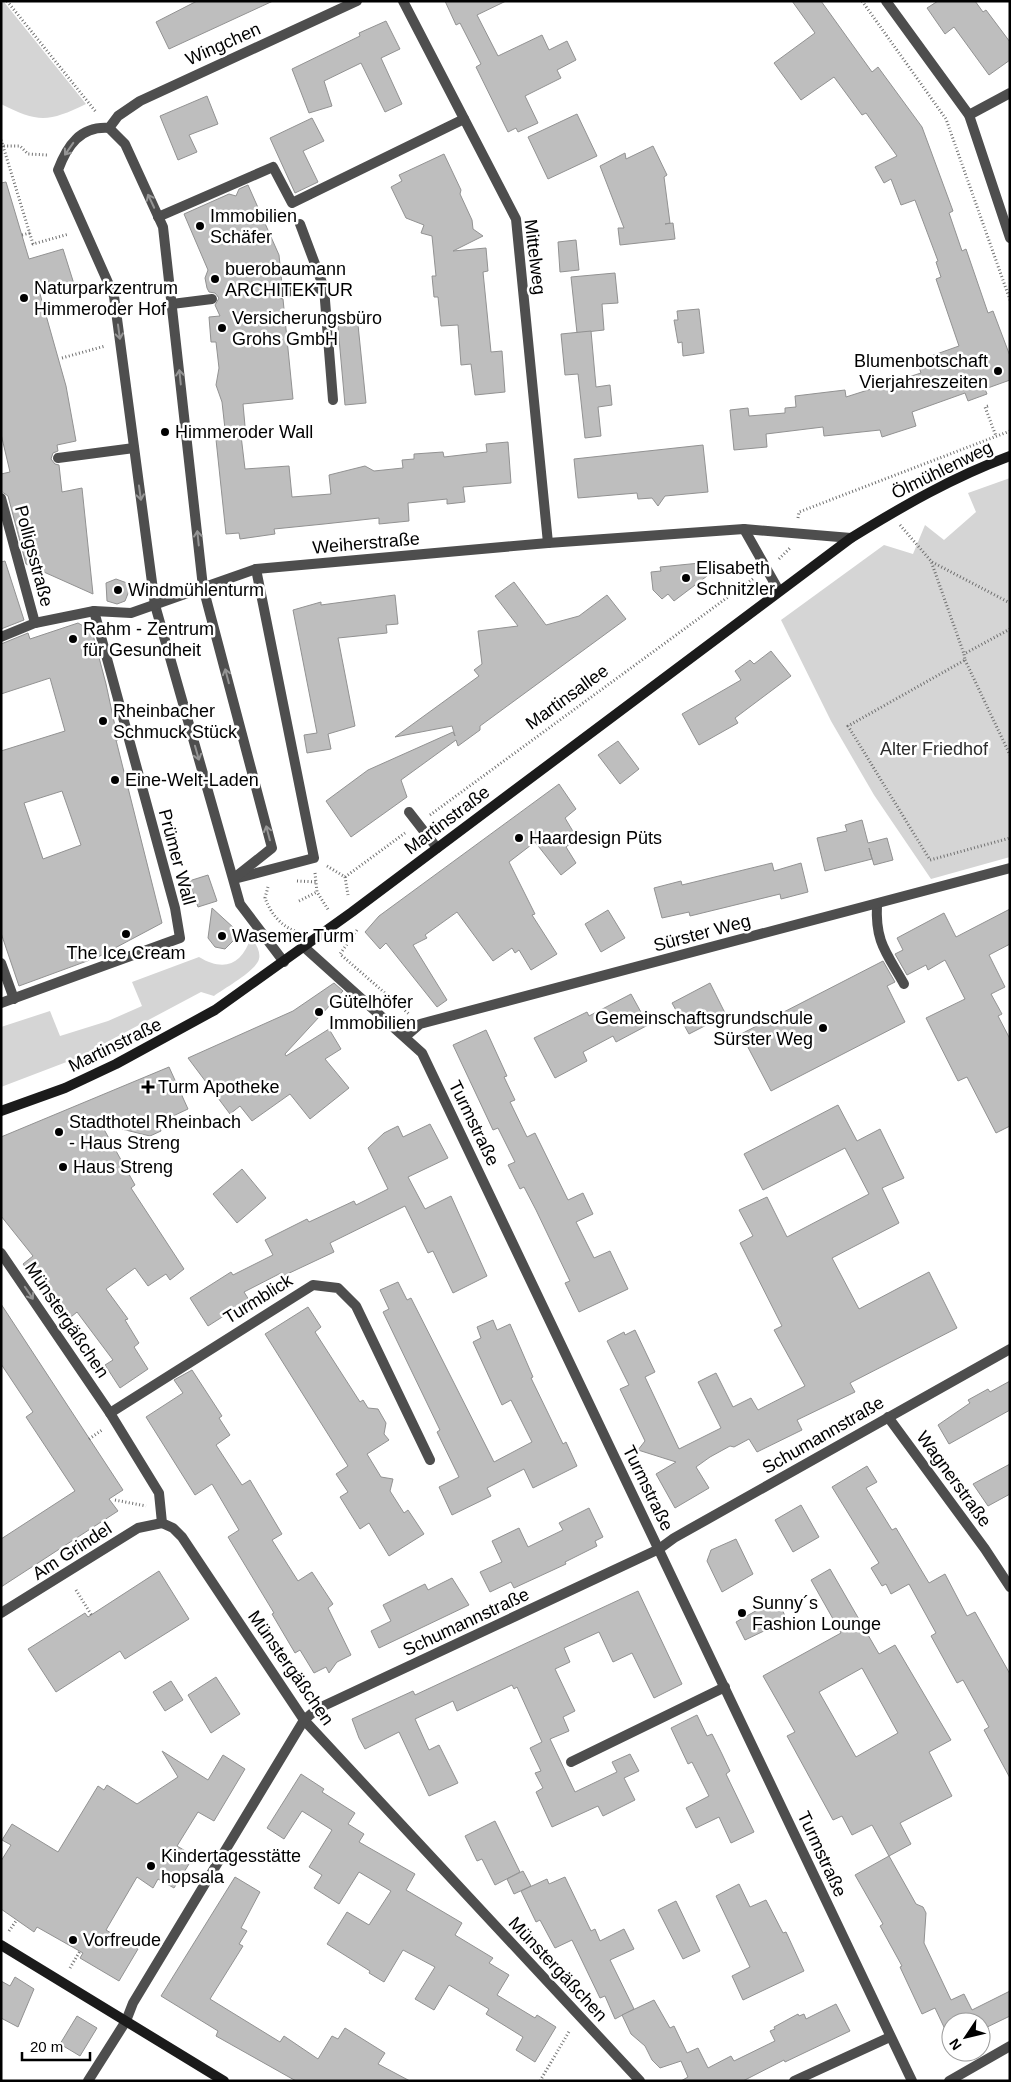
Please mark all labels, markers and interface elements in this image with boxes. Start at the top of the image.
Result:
street label: Wingchen [182,19,264,69]
one-way arrow [64,142,74,156]
one-way arrow [146,193,156,208]
place label: Immobilien Schäfer [210,206,297,247]
street label: Mittelweg [520,218,550,296]
marker: Immobilien Schäfer [194,220,206,232]
place label: buerobaumann ARCHITEKTUR [225,259,353,300]
marker: buerobaumann ARCHITEKTUR [209,273,221,285]
place label: Naturparkzentrum Himmeroder Hof [34,278,178,319]
marker: Naturparkzentrum Himmeroder Hof [18,292,30,304]
place label: Versicherungsbüro Grohs GmbH [232,308,382,349]
marker: Versicherungsbüro Grohs GmbH [216,322,228,334]
one-way arrow [114,324,124,340]
place label: Blumenbotschaft Vierjahreszeiten [854,351,988,392]
marker: Blumenbotschaft Vierjahreszeiten [992,365,1004,377]
one-way arrow [175,369,185,385]
place label: Himmeroder Wall [175,422,313,442]
marker: Himmeroder Wall [159,426,171,438]
street label: Ölmühlenweg [888,437,996,503]
one-way arrow [135,485,145,501]
street label: Polligsstraße [11,503,57,609]
street label: Weiherstraße [311,528,421,558]
one-way arrow [193,531,203,547]
place label: Elisabeth Schnitzler [696,558,775,599]
marker: Elisabeth Schnitzler [680,572,692,584]
place label: Windmühlenturm [128,580,264,600]
marker: Windmühlenturm [112,584,124,596]
place label: Rahm - Zentrum für Gesundheit [83,619,214,660]
marker: Rahm - Zentrum für Gesundheit [67,633,79,645]
street label: Martinsallee [522,660,612,734]
one-way arrow [222,668,231,684]
place label: Rheinbacher Schmuck Stück [113,701,238,742]
marker: Rheinbacher Schmuck Stück [97,715,109,727]
park label: Alter Friedhof [880,739,989,759]
one-way arrow [193,745,202,761]
place label: Eine-Welt-Laden [125,770,259,790]
marker: Eine-Welt-Laden [109,774,121,786]
street label: Martinstraße [401,782,493,858]
street label: Prümer Wall [155,807,199,907]
one-way arrow [263,825,272,841]
place label: Haardesign Püts [529,828,662,848]
marker: Haardesign Püts [513,832,525,844]
street label: Sürster Weg [651,910,753,956]
place label: Wasemer Turm [232,926,354,946]
marker: The Ice Cream [120,928,132,940]
marker: Wasemer Turm [216,930,228,942]
place label: The Ice Cream [66,943,186,963]
place label: Gütelhöfer Immobilien [329,992,416,1033]
marker: Gütelhöfer Immobilien [313,1006,325,1018]
place label: Gemeinschaftsgrundschule Sürster Weg [595,1008,813,1049]
street label: Martinstraße [65,1014,165,1076]
marker: Gemeinschaftsgrundschule Sürster Weg [817,1022,829,1034]
place label: Turm Apotheke [158,1077,279,1097]
street label: Turmstraße [445,1077,503,1169]
marker: Turm Apotheke [142,1081,154,1093]
place label: Stadthotel Rheinbach - Haus Streng [69,1112,241,1153]
marker: Stadthotel Rheinbach - Haus Streng [53,1126,65,1138]
place label: Haus Streng [73,1157,173,1177]
marker: Haus Streng [57,1161,69,1173]
street label: Münstergäßchen [21,1258,113,1382]
street label: Turmblick [220,1270,297,1328]
one-way arrow [24,1285,34,1299]
street label: Schumannstraße [759,1392,887,1478]
street label: Wagnerstraße [913,1427,995,1531]
street label: Turmstraße [619,1442,677,1534]
street label: Am Grindel [29,1518,115,1584]
street label: Schumannstraße [400,1584,532,1660]
place label: Sunny´s Fashion Lounge [752,1593,881,1634]
street label: Münstergäßchen [244,1607,338,1729]
marker: Sunny´s Fashion Lounge [736,1607,748,1619]
street label: Turmstraße [793,1808,851,1900]
place label: Kindertagesstätte hopsala [161,1846,301,1887]
marker: Kindertagesstätte hopsala [145,1860,157,1872]
street label: Münstergäßchen [505,1913,611,2025]
place label: Vorfreude [83,1930,161,1950]
marker: Vorfreude [67,1934,79,1946]
north arrow [941,2012,991,2062]
scale bar [22,2030,90,2062]
text: N [946,2036,965,2053]
text: 20 m [30,2038,63,2055]

